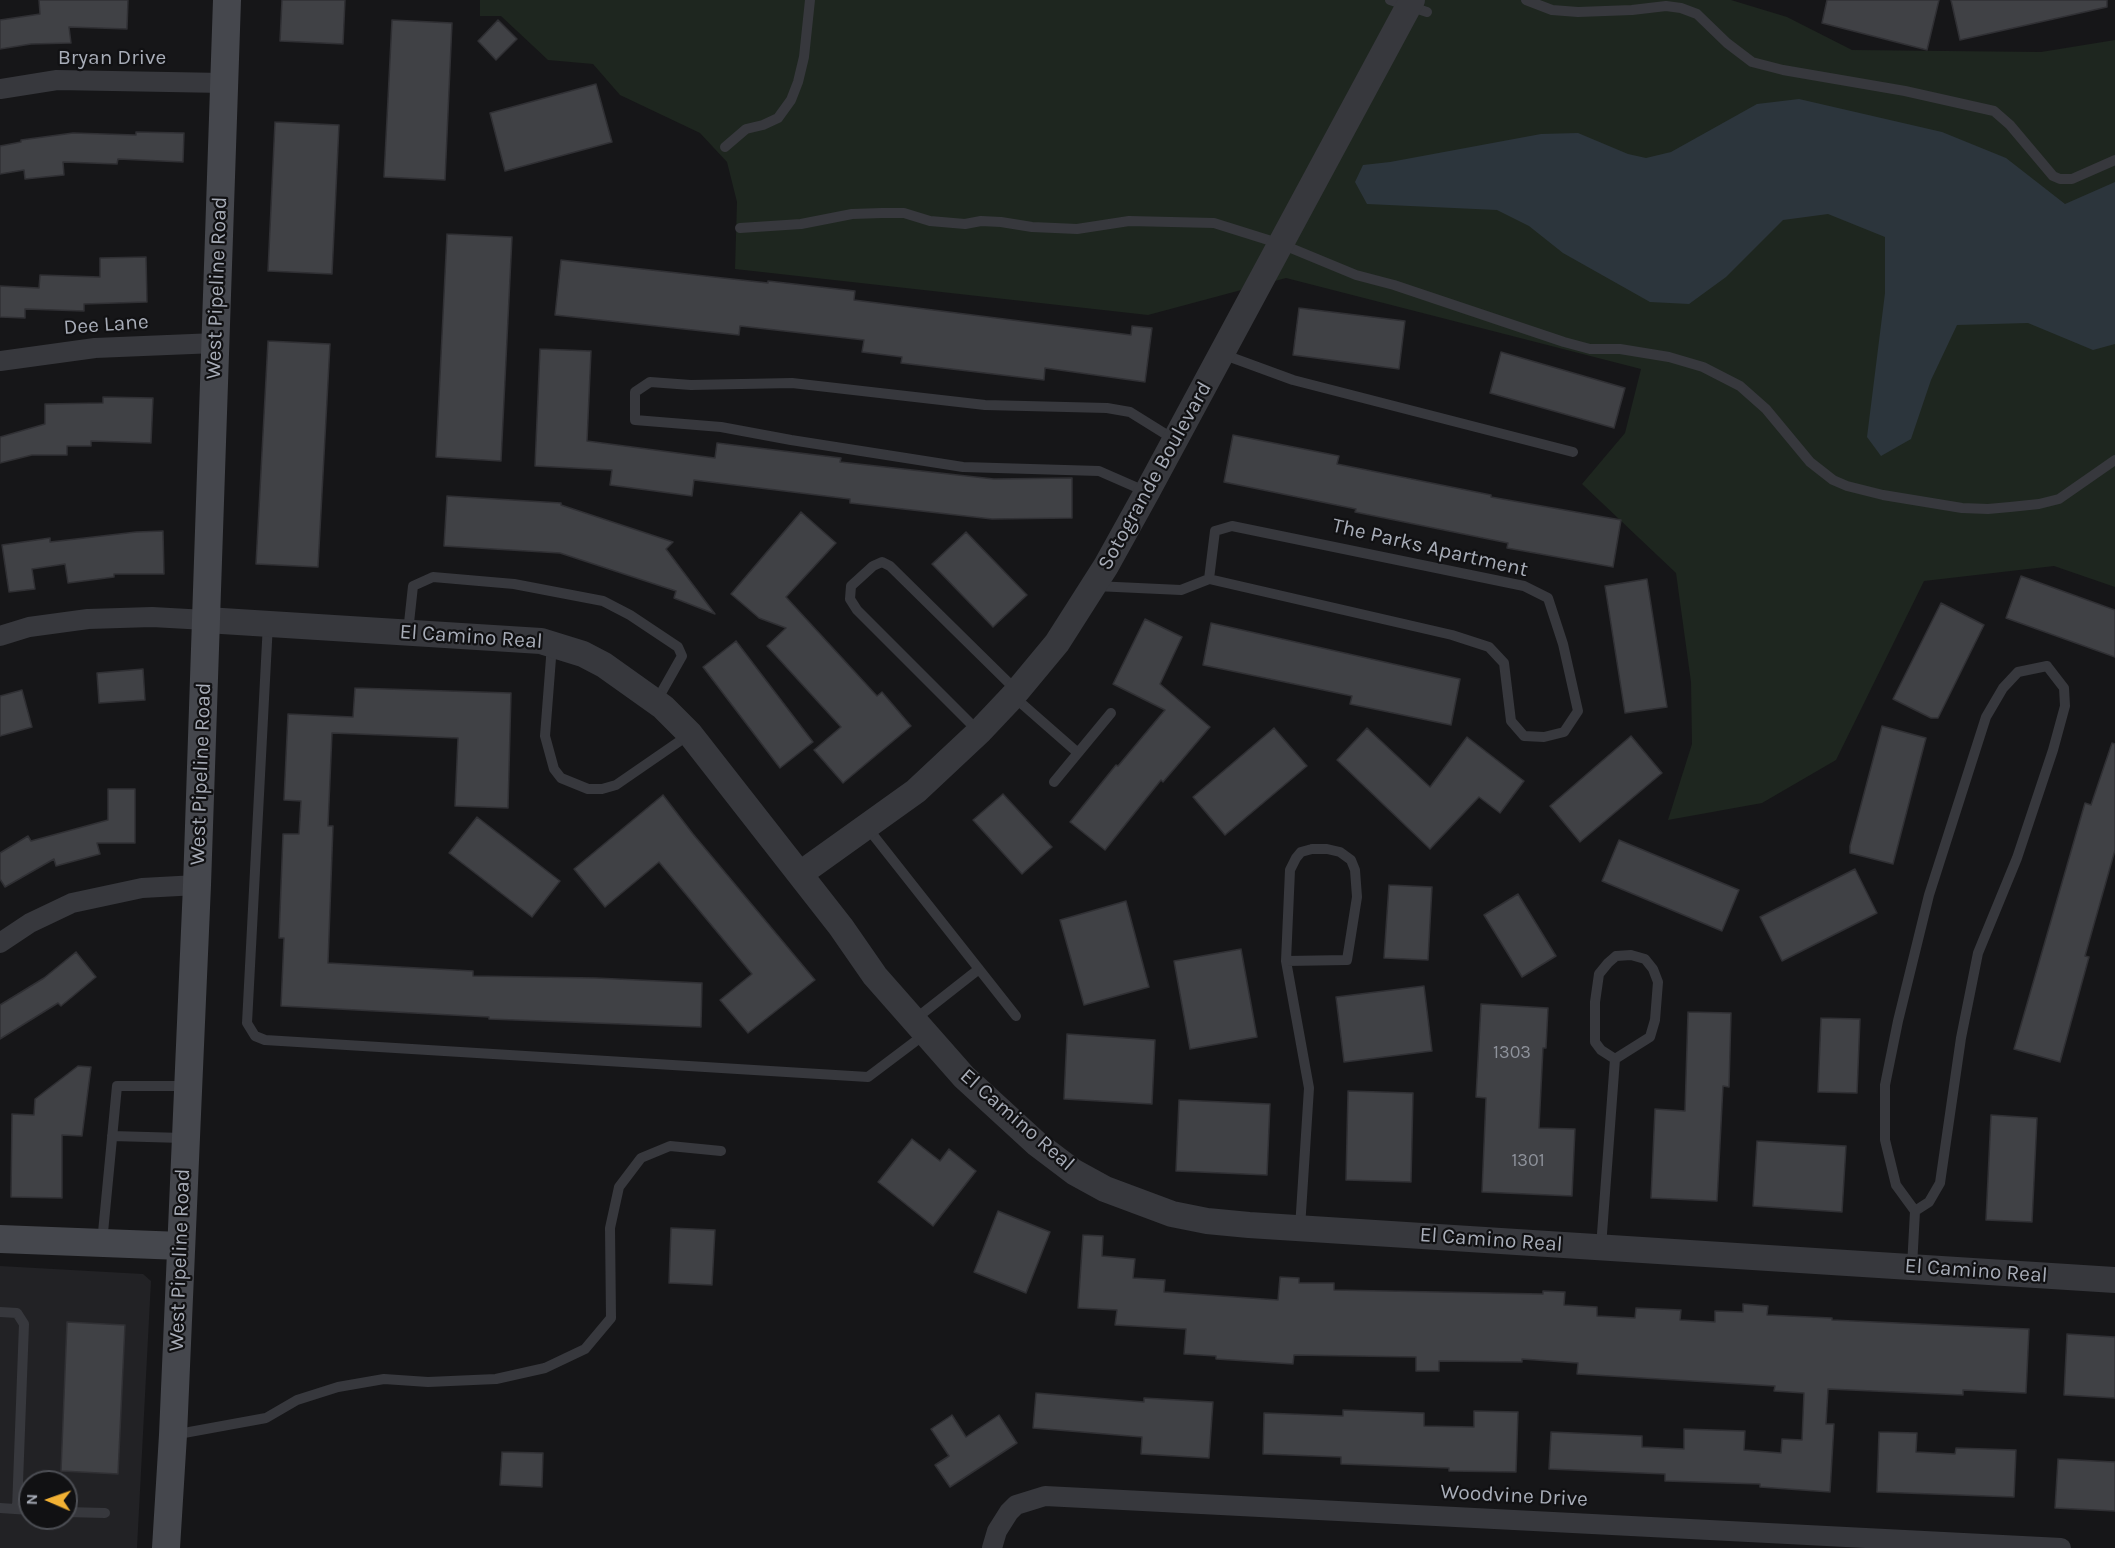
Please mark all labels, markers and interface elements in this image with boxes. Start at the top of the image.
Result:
street label: Bryan Drive [58,45,166,71]
street label: West Pipeline Road [201,196,233,380]
street label: Dee Lane [63,309,149,341]
street label: Sotogrande Boulevard [1093,377,1217,575]
street label: The Parks Apartment [1330,513,1530,583]
street label: El Camino Real [399,619,543,655]
street label: West Pipeline Road [185,682,217,866]
house number: 1303 [1493,1042,1531,1064]
street label: El Camino Real [955,1064,1079,1176]
house number: 1301 [1511,1150,1545,1172]
street label: West Pipeline Road [164,1168,196,1352]
street label: El Camino Real [1419,1222,1563,1258]
street label: El Camino Real [1904,1253,2048,1289]
north arrow [18,1470,78,1530]
street label: Woodvine Drive [1440,1480,1588,1512]
text: N [22,1493,41,1506]

